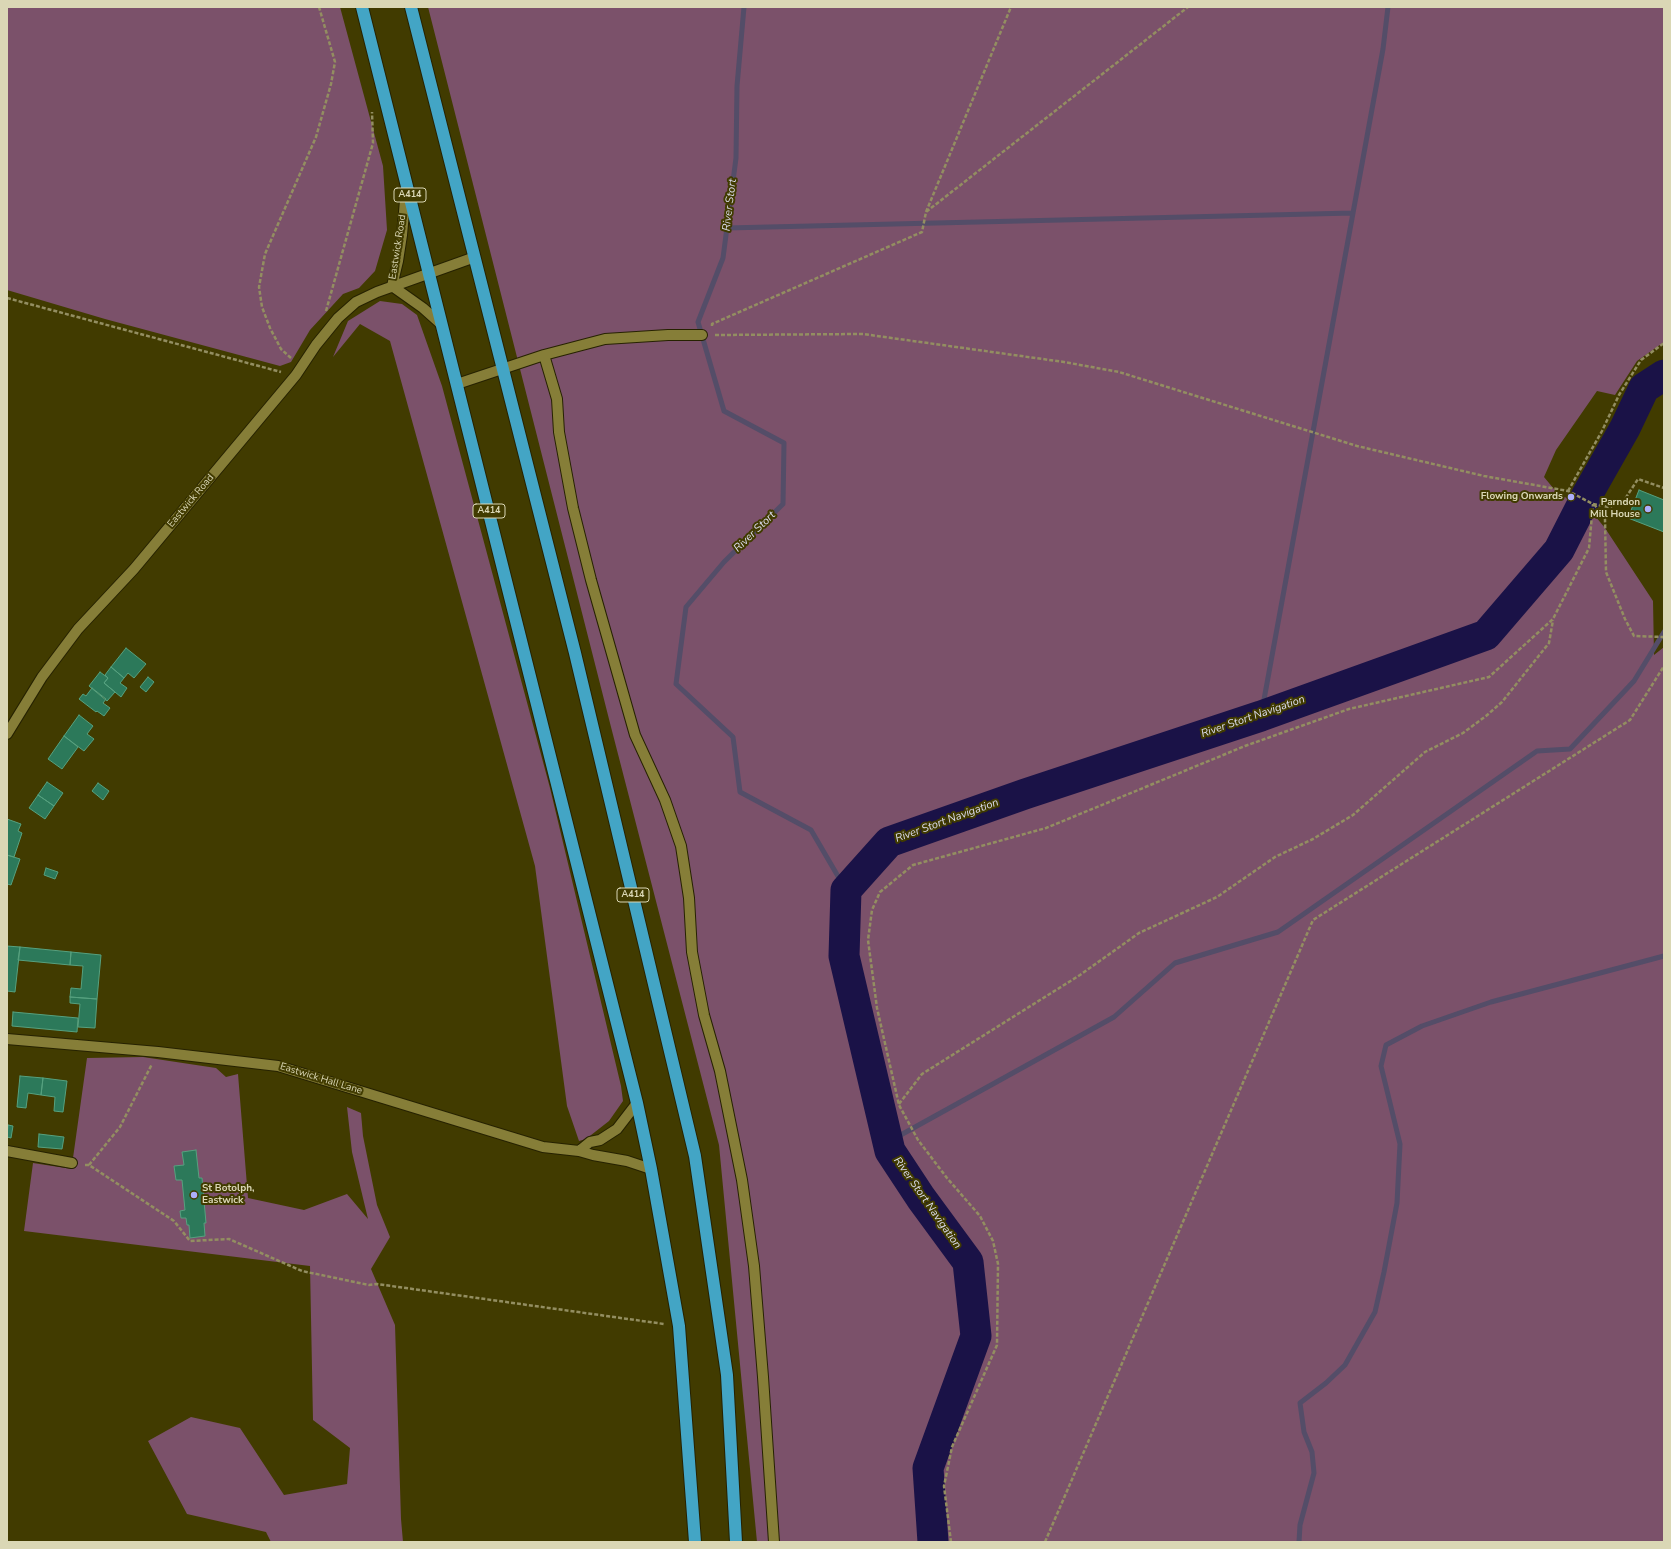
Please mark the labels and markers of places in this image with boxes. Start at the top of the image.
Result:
place label: Flowing Onwards [1481,491,1563,503]
marker: Flowing Onwards [1566,492,1576,502]
place label: Parndon Mill House [1590,497,1640,520]
marker: Parndon Mill House [1643,504,1653,514]
place label: St Botolph, Eastwick [202,1183,254,1206]
marker: St Botolph, Eastwick [189,1190,199,1200]

